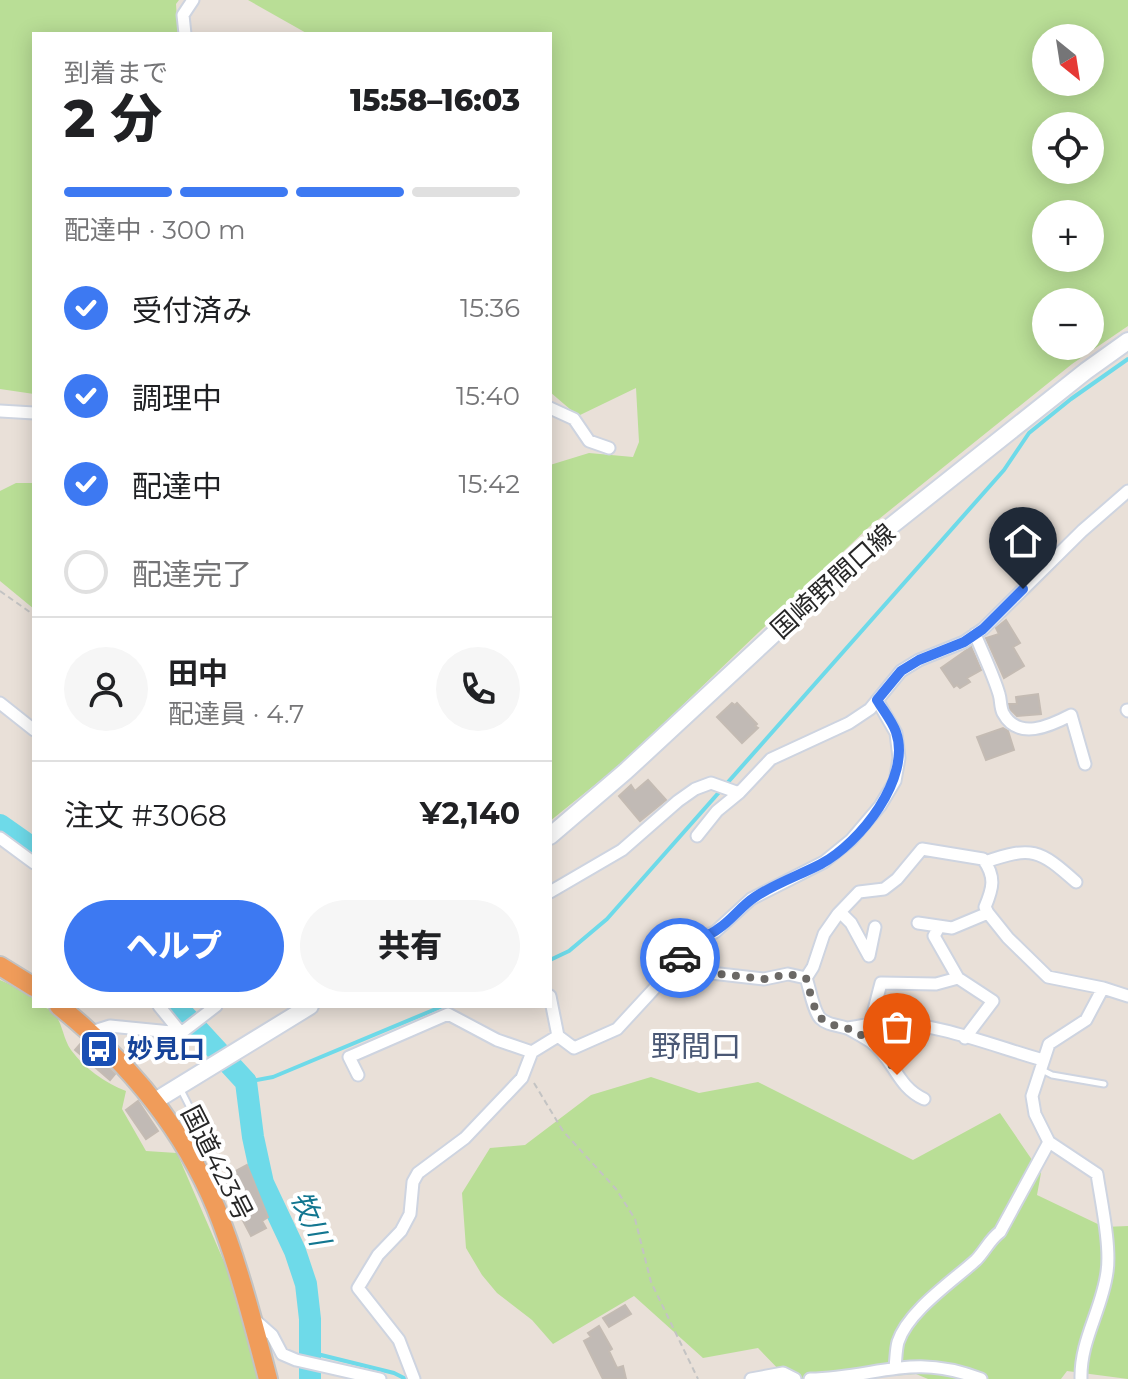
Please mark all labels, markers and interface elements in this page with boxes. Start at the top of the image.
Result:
north arrow [1032,24,1104,96]
map controls [1032,24,1104,360]
text: 到着まで [64,57,168,89]
text: 15:58–16:03 [350,82,520,119]
text: 2 分 [64,87,162,150]
button: locate [1032,112,1104,184]
button: + [1032,200,1104,272]
text: 配達中 · 300 m [64,214,246,246]
icon: check [64,286,108,330]
button: − [1032,288,1104,360]
text: 受付済み [132,292,252,329]
text: 15:36 [460,292,520,324]
icon: check [64,374,108,418]
text: 調理中 [132,380,222,417]
text: 15:40 [456,380,520,412]
icon: check [64,462,108,506]
text: 配達中 [132,468,222,505]
text: 15:42 [458,468,520,500]
pin [989,507,1057,589]
street label: 国崎野間口線 [764,517,902,645]
icon: home [1001,519,1045,563]
text: 配達完了 [132,556,252,593]
button: person [64,647,148,731]
button: phone [436,647,520,731]
text: 田中 [168,655,228,692]
text: 配達員 · 4.7 [168,698,304,730]
text: ¥2,140 [420,795,520,832]
text: 注文 #3068 [64,797,227,834]
button: ヘルプ [64,900,284,992]
button: 共有 [300,900,520,992]
courier [640,918,720,998]
icon: car [658,936,702,980]
pin [863,993,931,1075]
icon: bag [875,1005,919,1049]
bus stop icon: 妙見口 [78,1028,120,1070]
district label: 野間口 [651,1028,741,1065]
place label: 妙見口 [127,1033,205,1065]
street label: 国道423号 [174,1100,260,1226]
water label: 牧川 [284,1186,339,1253]

